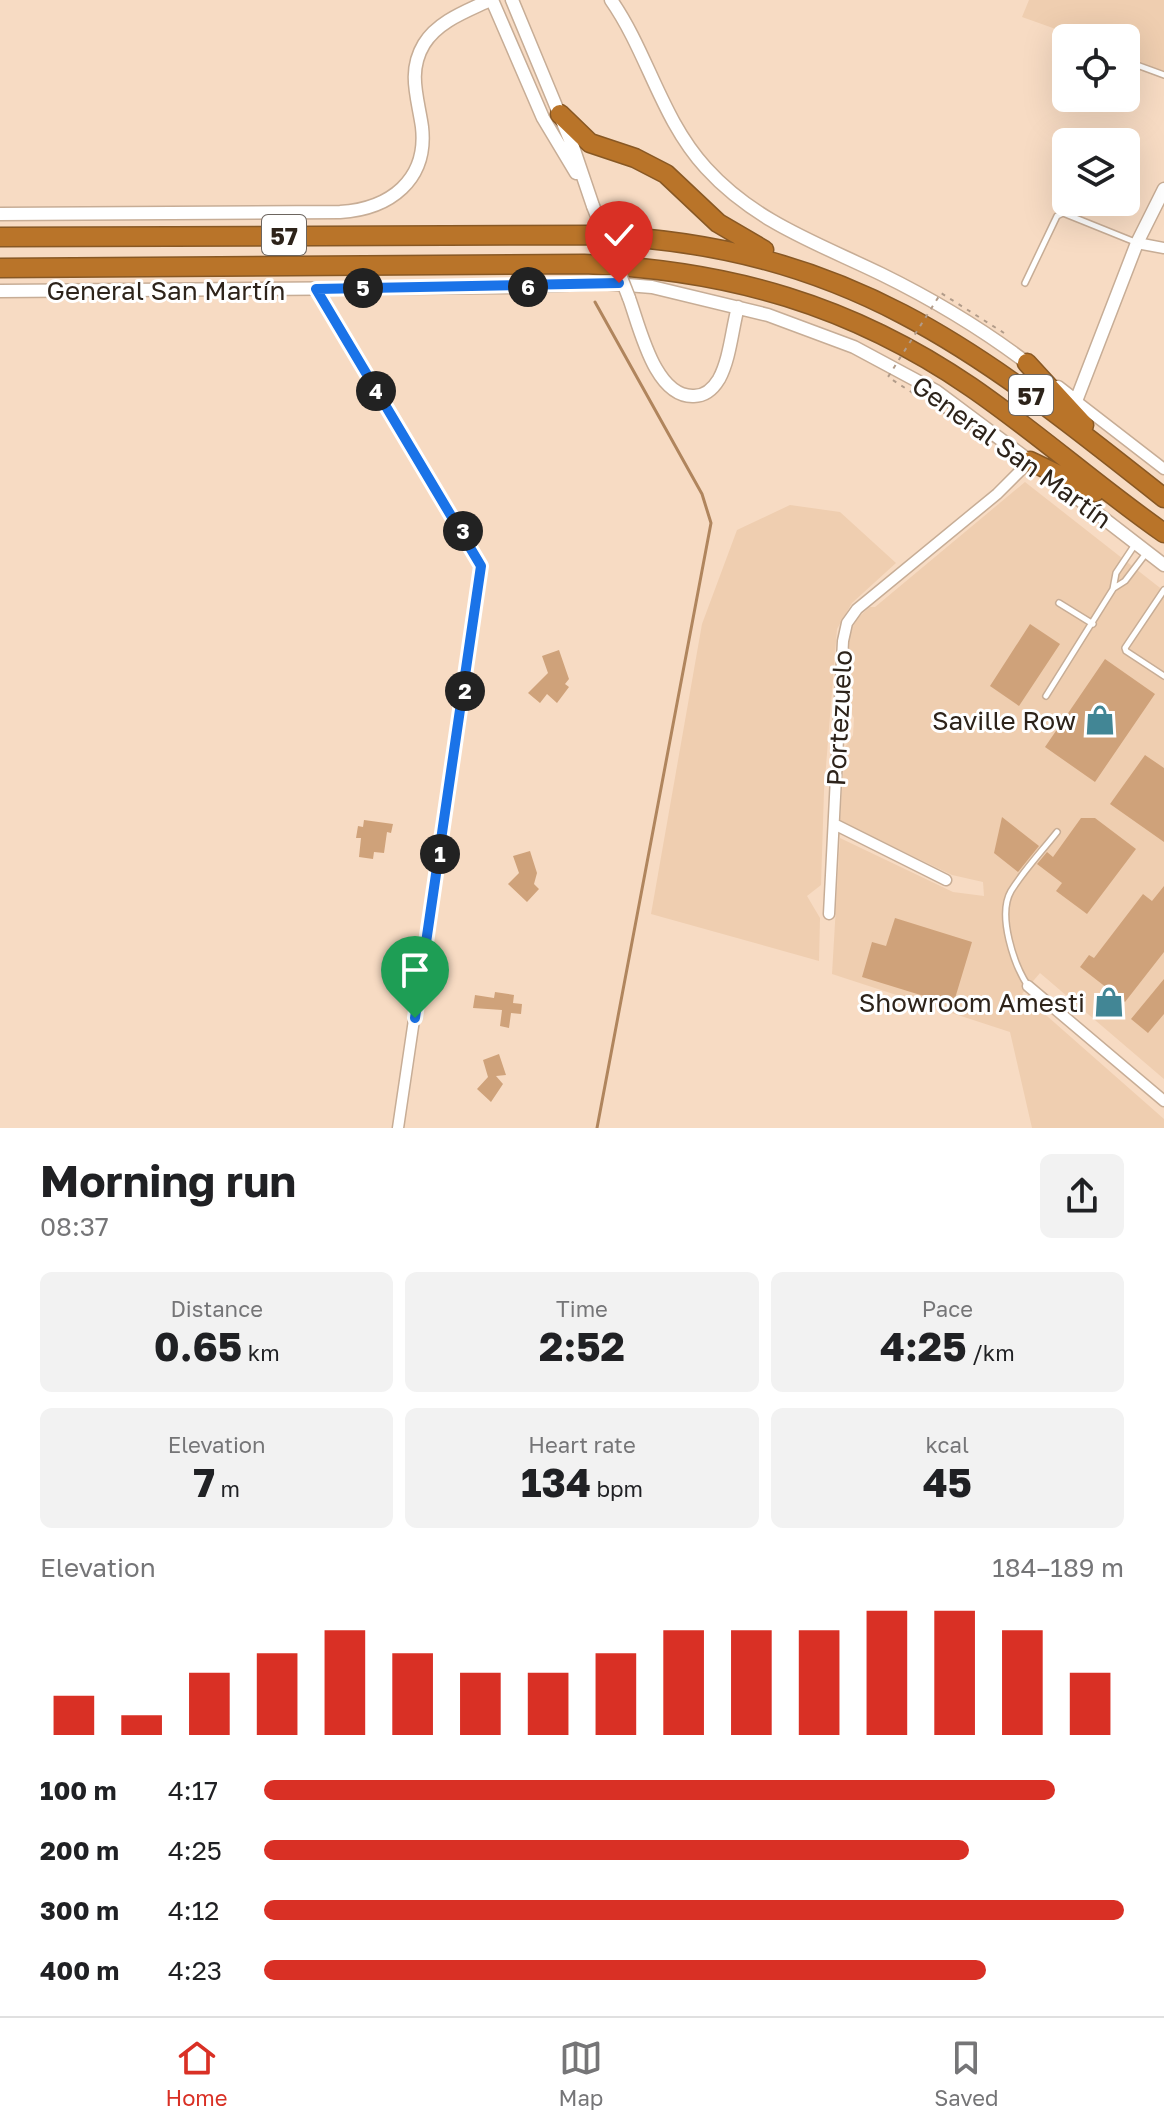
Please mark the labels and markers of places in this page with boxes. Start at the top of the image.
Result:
pin [585,201,653,283]
pin: 6 [508,267,548,307]
pin: 5 [343,268,383,308]
pin: 4 [356,371,396,411]
pin: 3 [443,511,483,551]
pin: 2 [445,671,485,711]
shop icon: Saville Row [1083,703,1117,737]
place label: Saville Row [932,705,1076,736]
pin: 1 [420,834,460,874]
pin [381,936,449,1018]
shop icon: Showroom Amesti [1092,985,1126,1019]
place label: Showroom Amesti [859,987,1085,1018]

